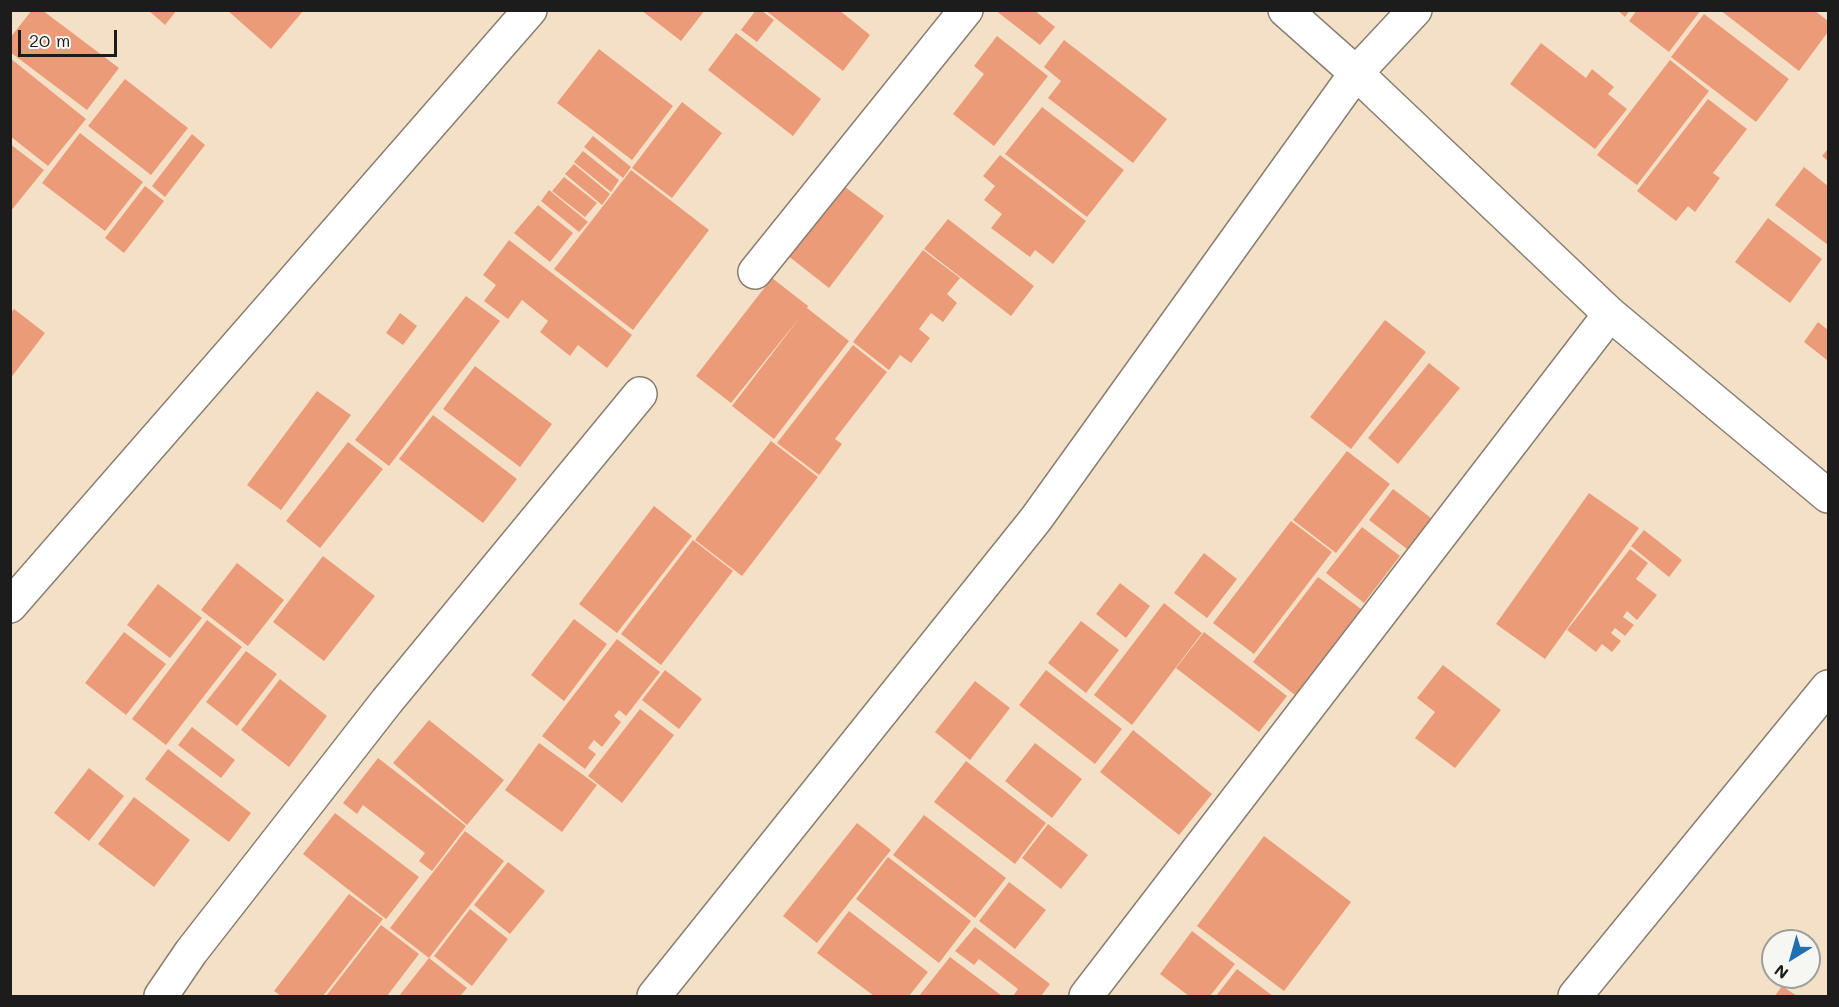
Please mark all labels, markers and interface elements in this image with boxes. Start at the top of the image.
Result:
scale bar [21,18,120,56]
text: 20 m [29,28,70,52]
north arrow [1761,929,1821,989]
text: N [1770,960,1792,984]

